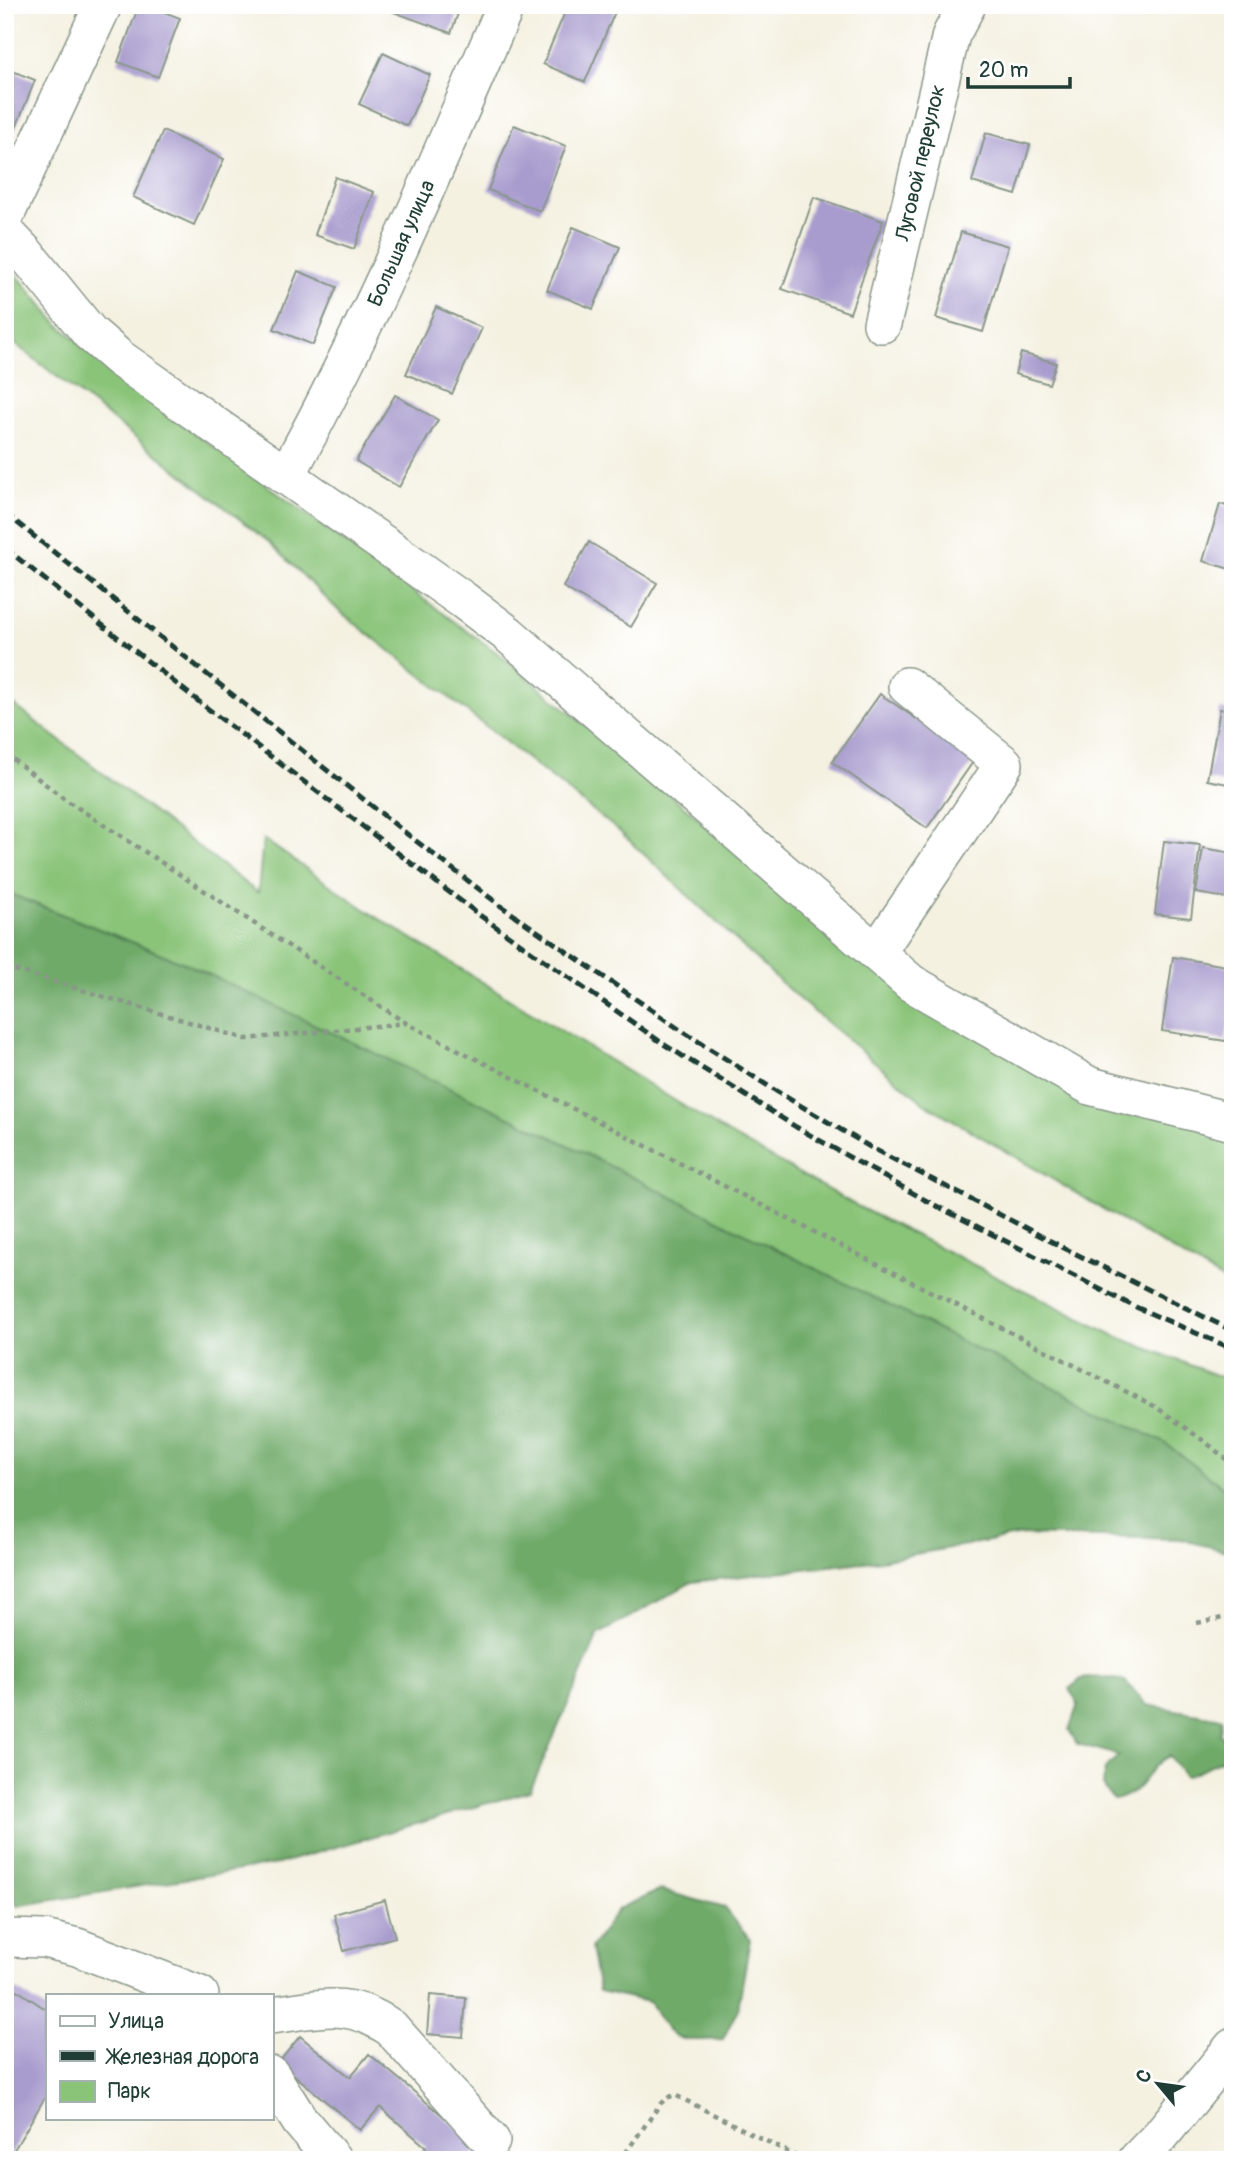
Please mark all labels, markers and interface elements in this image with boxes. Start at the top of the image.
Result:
scale bar [968,46,1070,90]
text: 20 m [979,57,1028,84]
street label: Луговой переулок [889,82,952,245]
street label: Большая улица [361,176,441,311]
legend [46,1994,273,2120]
text: Улица [108,2008,164,2035]
text: Железная дорога [105,2044,259,2071]
north arrow [1122,2050,1192,2120]
text: С [1131,2065,1157,2087]
text: Парк [108,2078,151,2105]

